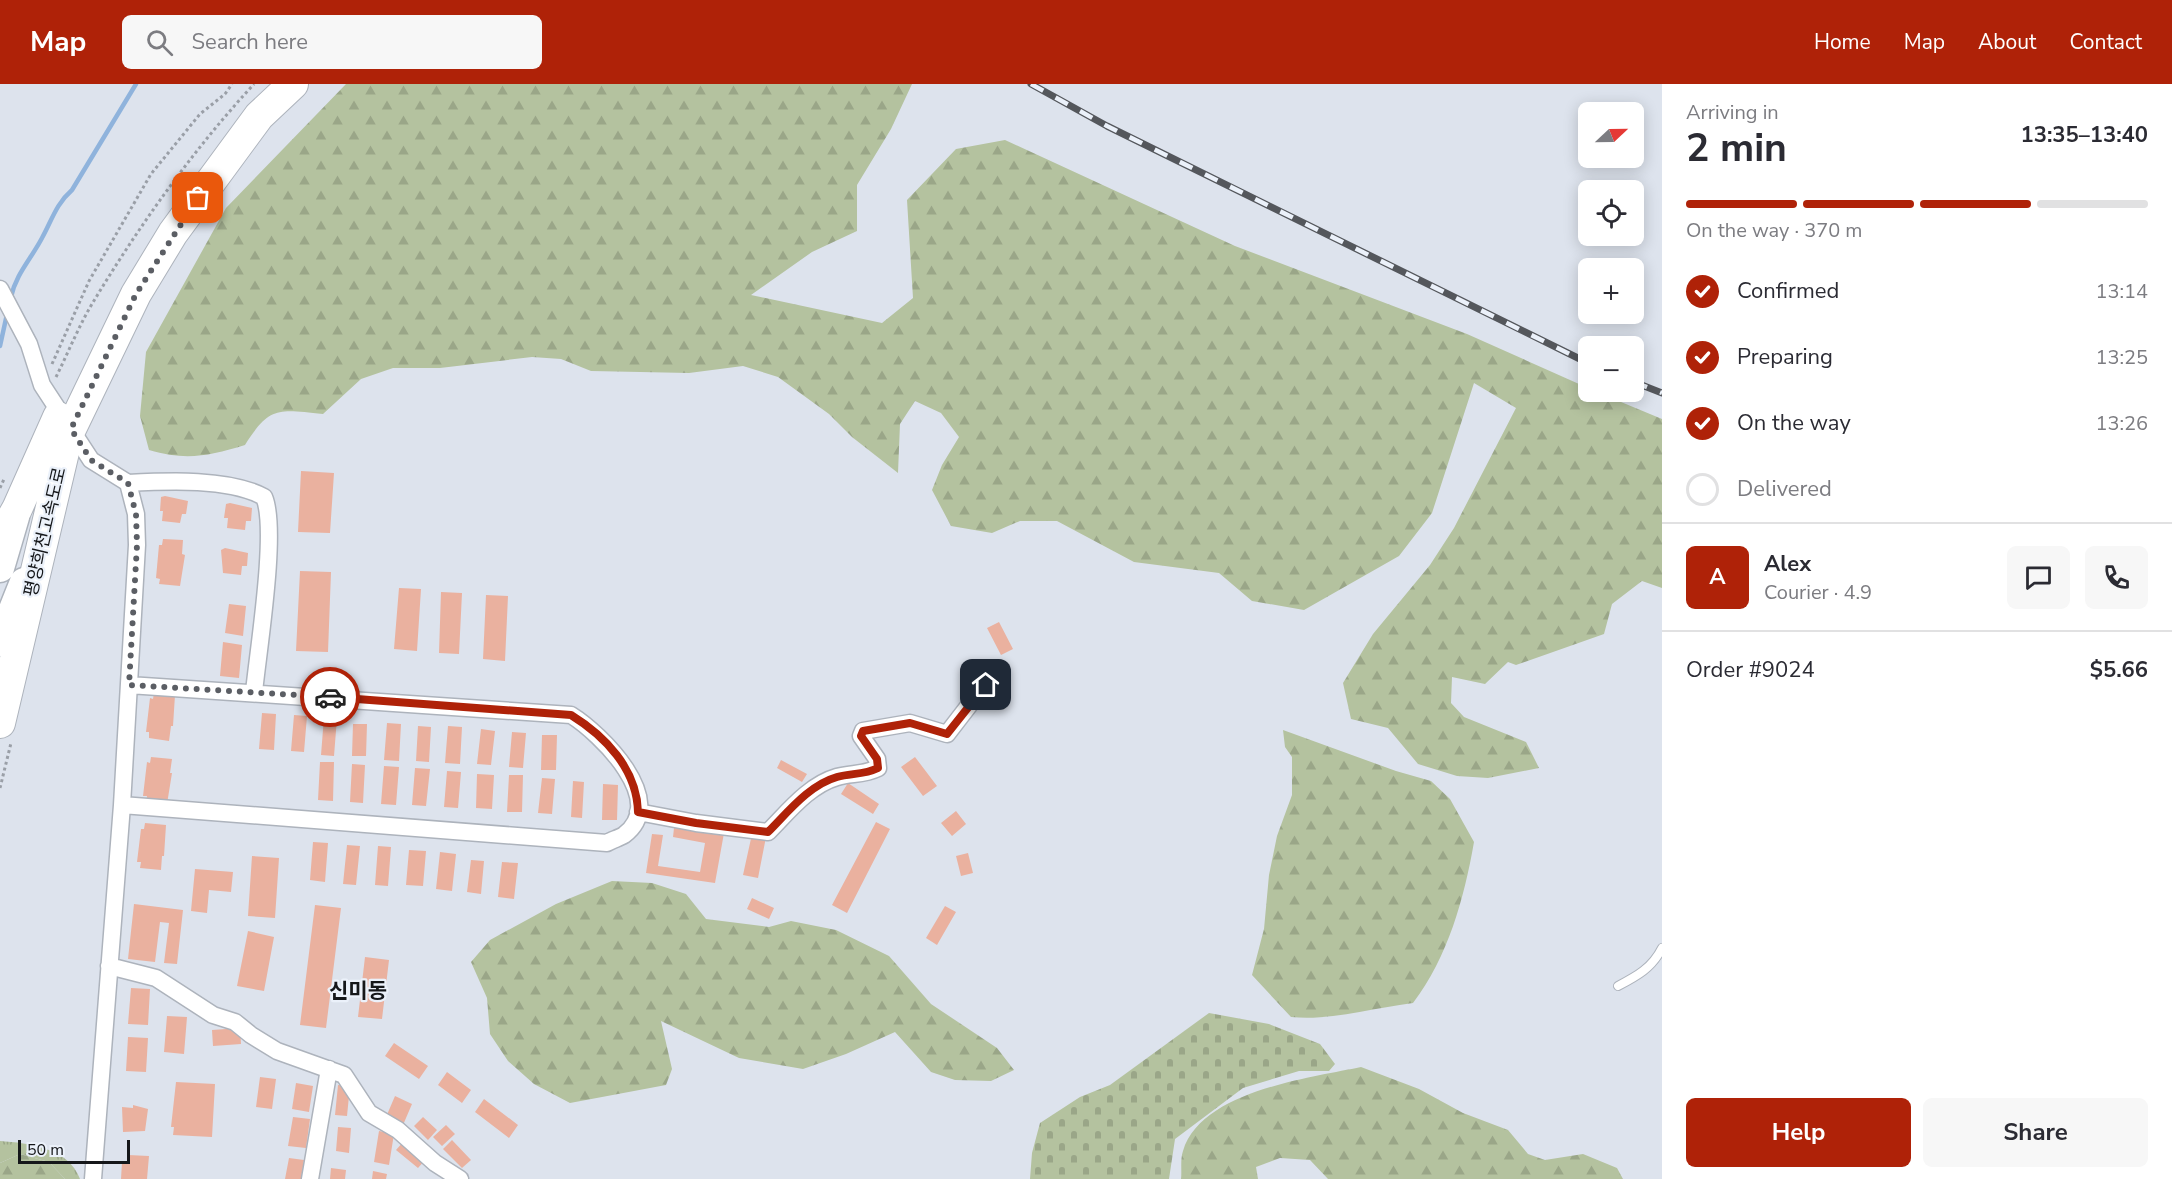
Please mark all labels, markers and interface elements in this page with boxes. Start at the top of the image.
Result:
search box [122,15,542,69]
text: Map [30,23,86,61]
icon: search [143,26,176,59]
text: Search here [191,27,308,57]
text: Home [1814,28,1871,56]
text: Map [1904,28,1945,56]
text: About [1978,28,2036,56]
text: Contact [2069,28,2142,56]
text: Arriving in [1686,99,1779,126]
north arrow [1578,102,1644,168]
map controls [1578,102,1644,402]
text: 13:35–13:40 [2020,120,2148,150]
text: 2 min [1686,122,1787,175]
pin [172,172,223,223]
button: locate [1578,180,1644,246]
icon: bag [181,181,214,214]
text: On the way · 370 m [1686,217,1862,244]
button: + [1578,258,1644,324]
icon: check [1686,275,1719,308]
text: Confirmed [1737,276,1839,306]
text: 13:14 [2095,278,2148,305]
button: − [1578,336,1644,402]
icon: check [1686,341,1719,374]
text: Preparing [1737,342,1833,372]
text: 13:25 [2095,344,2148,371]
icon: check [1686,407,1719,440]
text: On the way [1737,408,1851,438]
text: 13:26 [2095,410,2148,437]
street label: 평양희천고속도로 [18,465,72,599]
text: Delivered [1737,474,1832,504]
button: chat [2007,546,2070,609]
button: phone [2085,546,2148,609]
text: Alex [1764,549,1811,579]
text: A [1709,562,1726,592]
text: Courier · 4.9 [1764,579,1872,606]
text: Order #9024 [1686,655,1815,685]
text: $5.66 [2090,655,2148,685]
pin [960,659,1011,710]
courier [300,667,360,727]
icon: home [969,668,1002,701]
icon: car [314,681,347,714]
district label: 신미동 [329,977,387,1005]
button: Help [1686,1098,1911,1167]
button: Share [1923,1098,2148,1167]
scale bar [18,1137,130,1164]
text: 50 m [27,1139,64,1161]

